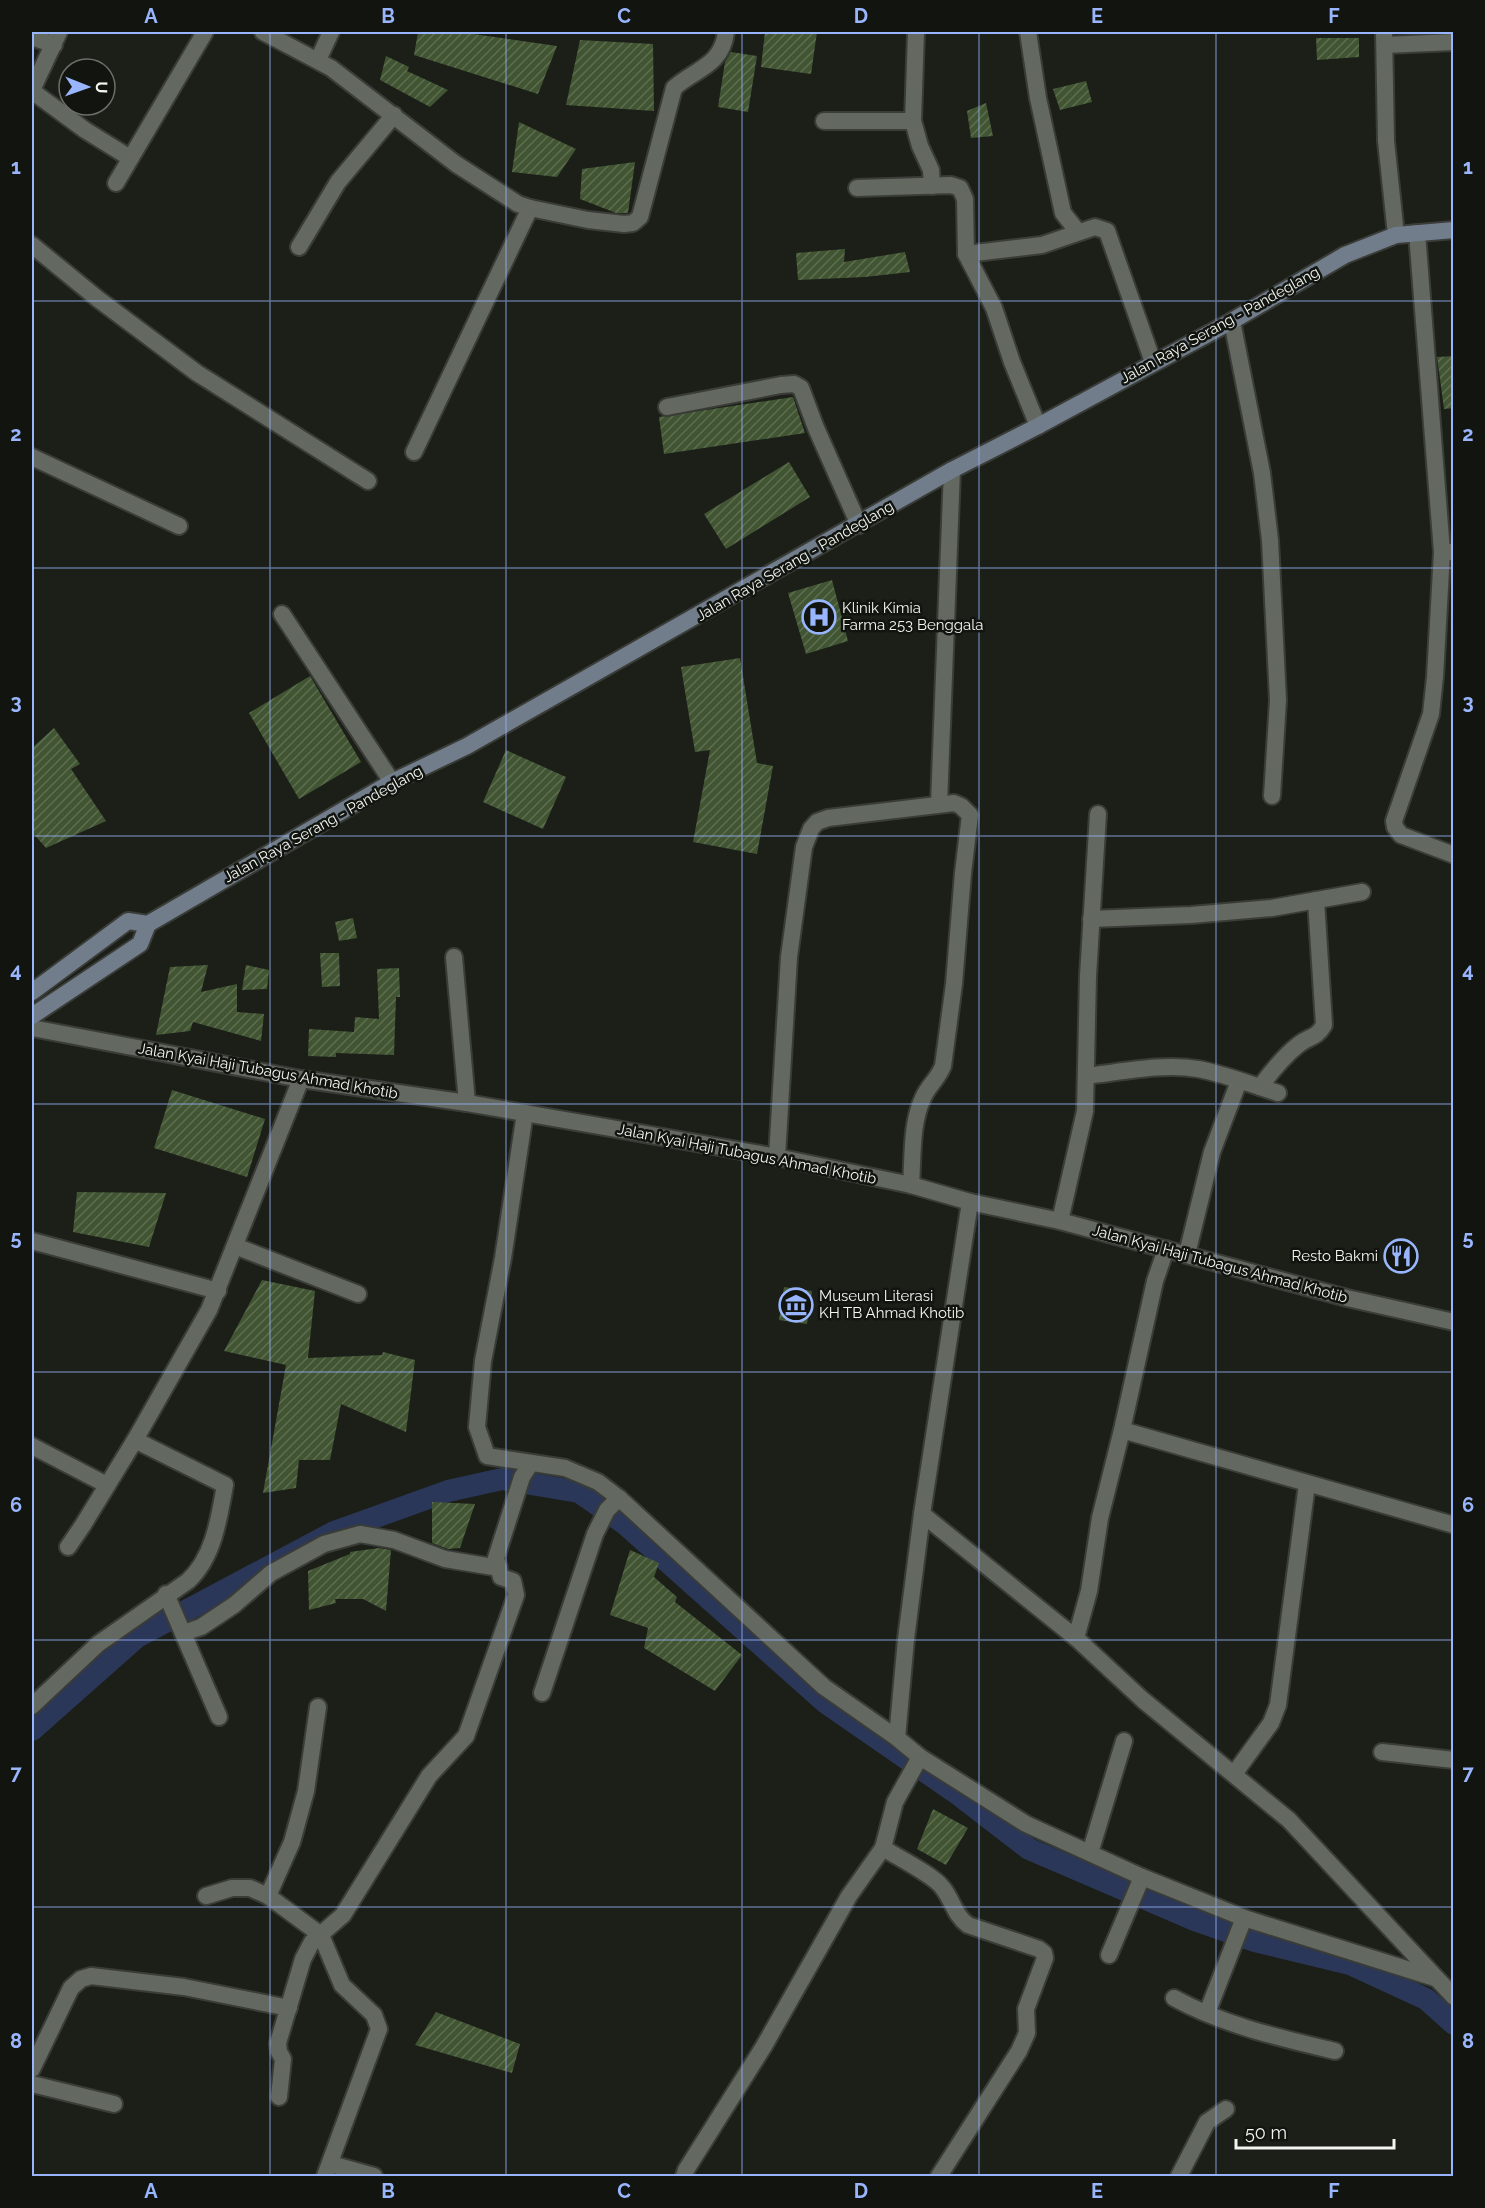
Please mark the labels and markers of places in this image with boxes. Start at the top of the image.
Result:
hospital icon: Klinik Kimia Farma 253 Benggala [801,599,837,635]
place label: Klinik Kimia Farma 253 Benggala [842,599,983,634]
restaurant icon: Resto Bakmi [1383,1238,1419,1274]
place label: Resto Bakmi [1292,1247,1378,1265]
museum icon: Museum Literasi KH TB Ahmad Khotib [778,1287,814,1323]
place label: Museum Literasi KH TB Ahmad Khotib [819,1287,964,1322]

